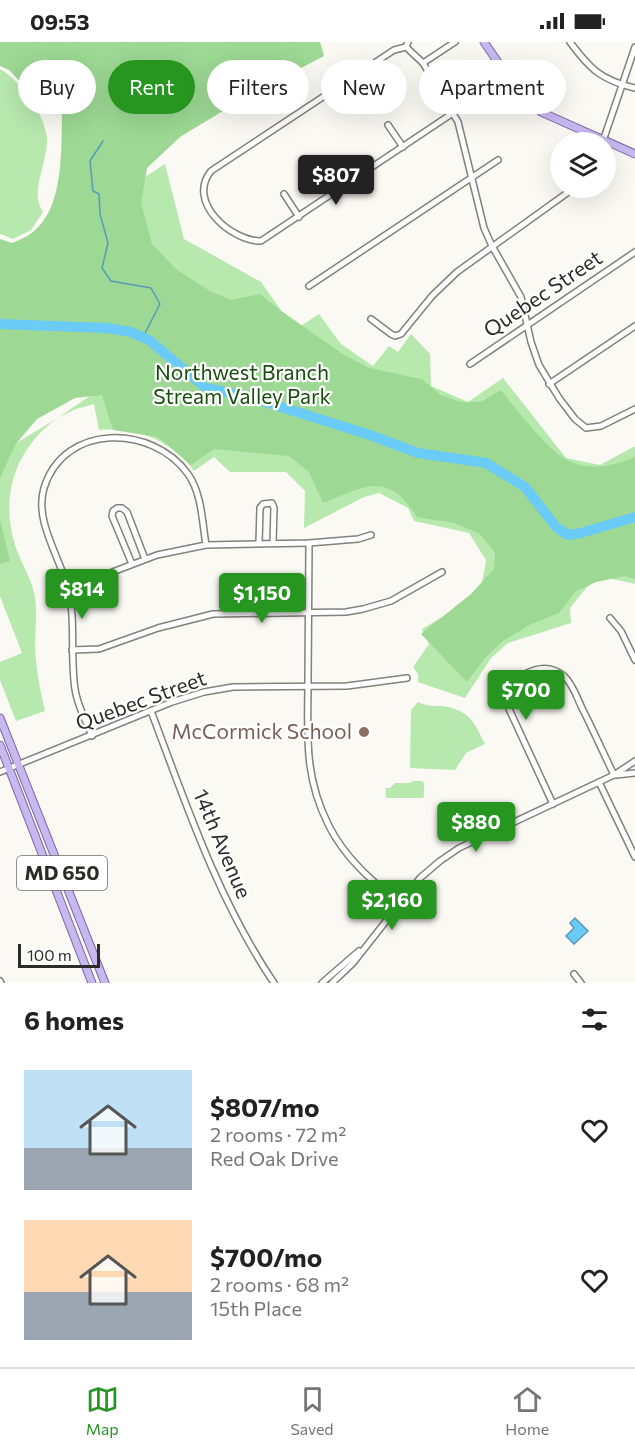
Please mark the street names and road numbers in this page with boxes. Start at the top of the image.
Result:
street label: Quebec Street [478,244,606,341]
street label: Quebec Street [72,664,209,735]
street label: 14th Avenue [189,785,258,902]
road number: MD 650 [17,856,107,890]

